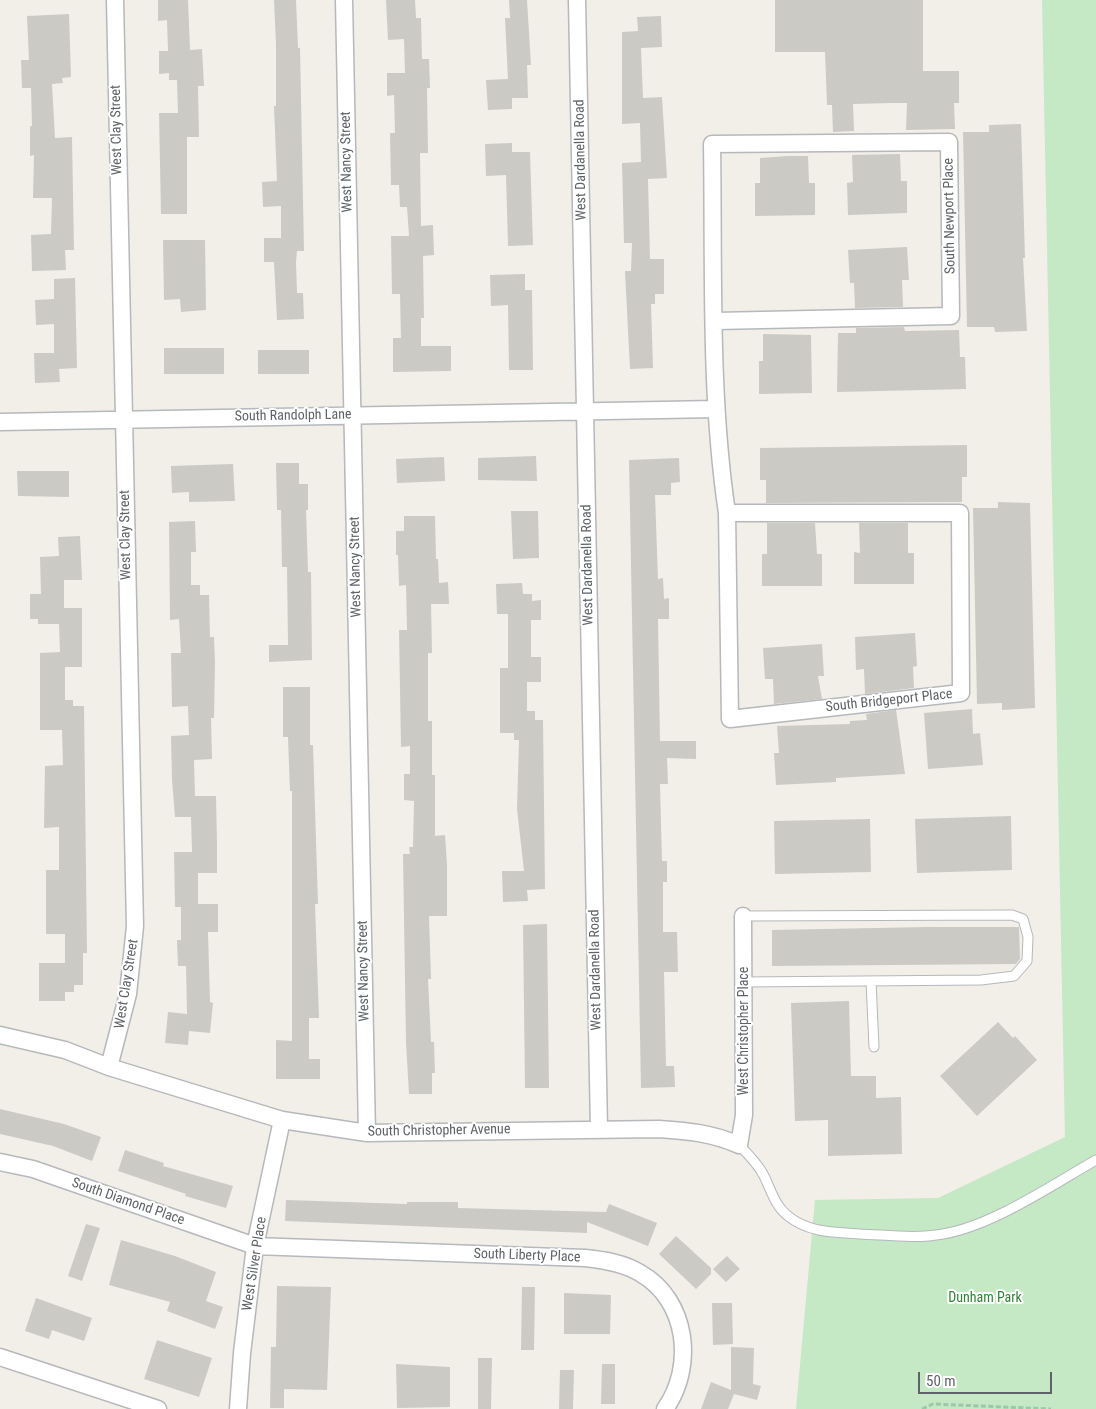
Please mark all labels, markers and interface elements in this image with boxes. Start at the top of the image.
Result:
street label: West Clay Street [108,85,126,175]
street label: West Dardanella Road [572,99,590,221]
street label: West Nancy Street [338,111,356,213]
street label: South Newport Place [941,158,959,274]
street label: South Randolph Lane [234,407,352,425]
street label: West Clay Street [117,490,135,580]
street label: West Dardanella Road [579,504,597,626]
street label: West Nancy Street [347,516,365,618]
street label: South Bridgeport Place [825,686,953,716]
street label: West Dardanella Road [587,909,605,1031]
street label: West Nancy Street [355,920,373,1022]
street label: West Clay Street [112,938,142,1030]
street label: West Christopher Place [736,967,752,1095]
street label: South Christopher Avenue [367,1121,511,1141]
street label: South Diamond Place [69,1175,187,1229]
street label: West Silver Place [239,1216,271,1312]
street label: South Liberty Place [473,1246,581,1266]
park label: Dunham Park [948,1290,1022,1306]
scale bar [921,1362,1055,1394]
text: 50 m [926,1372,956,1390]

